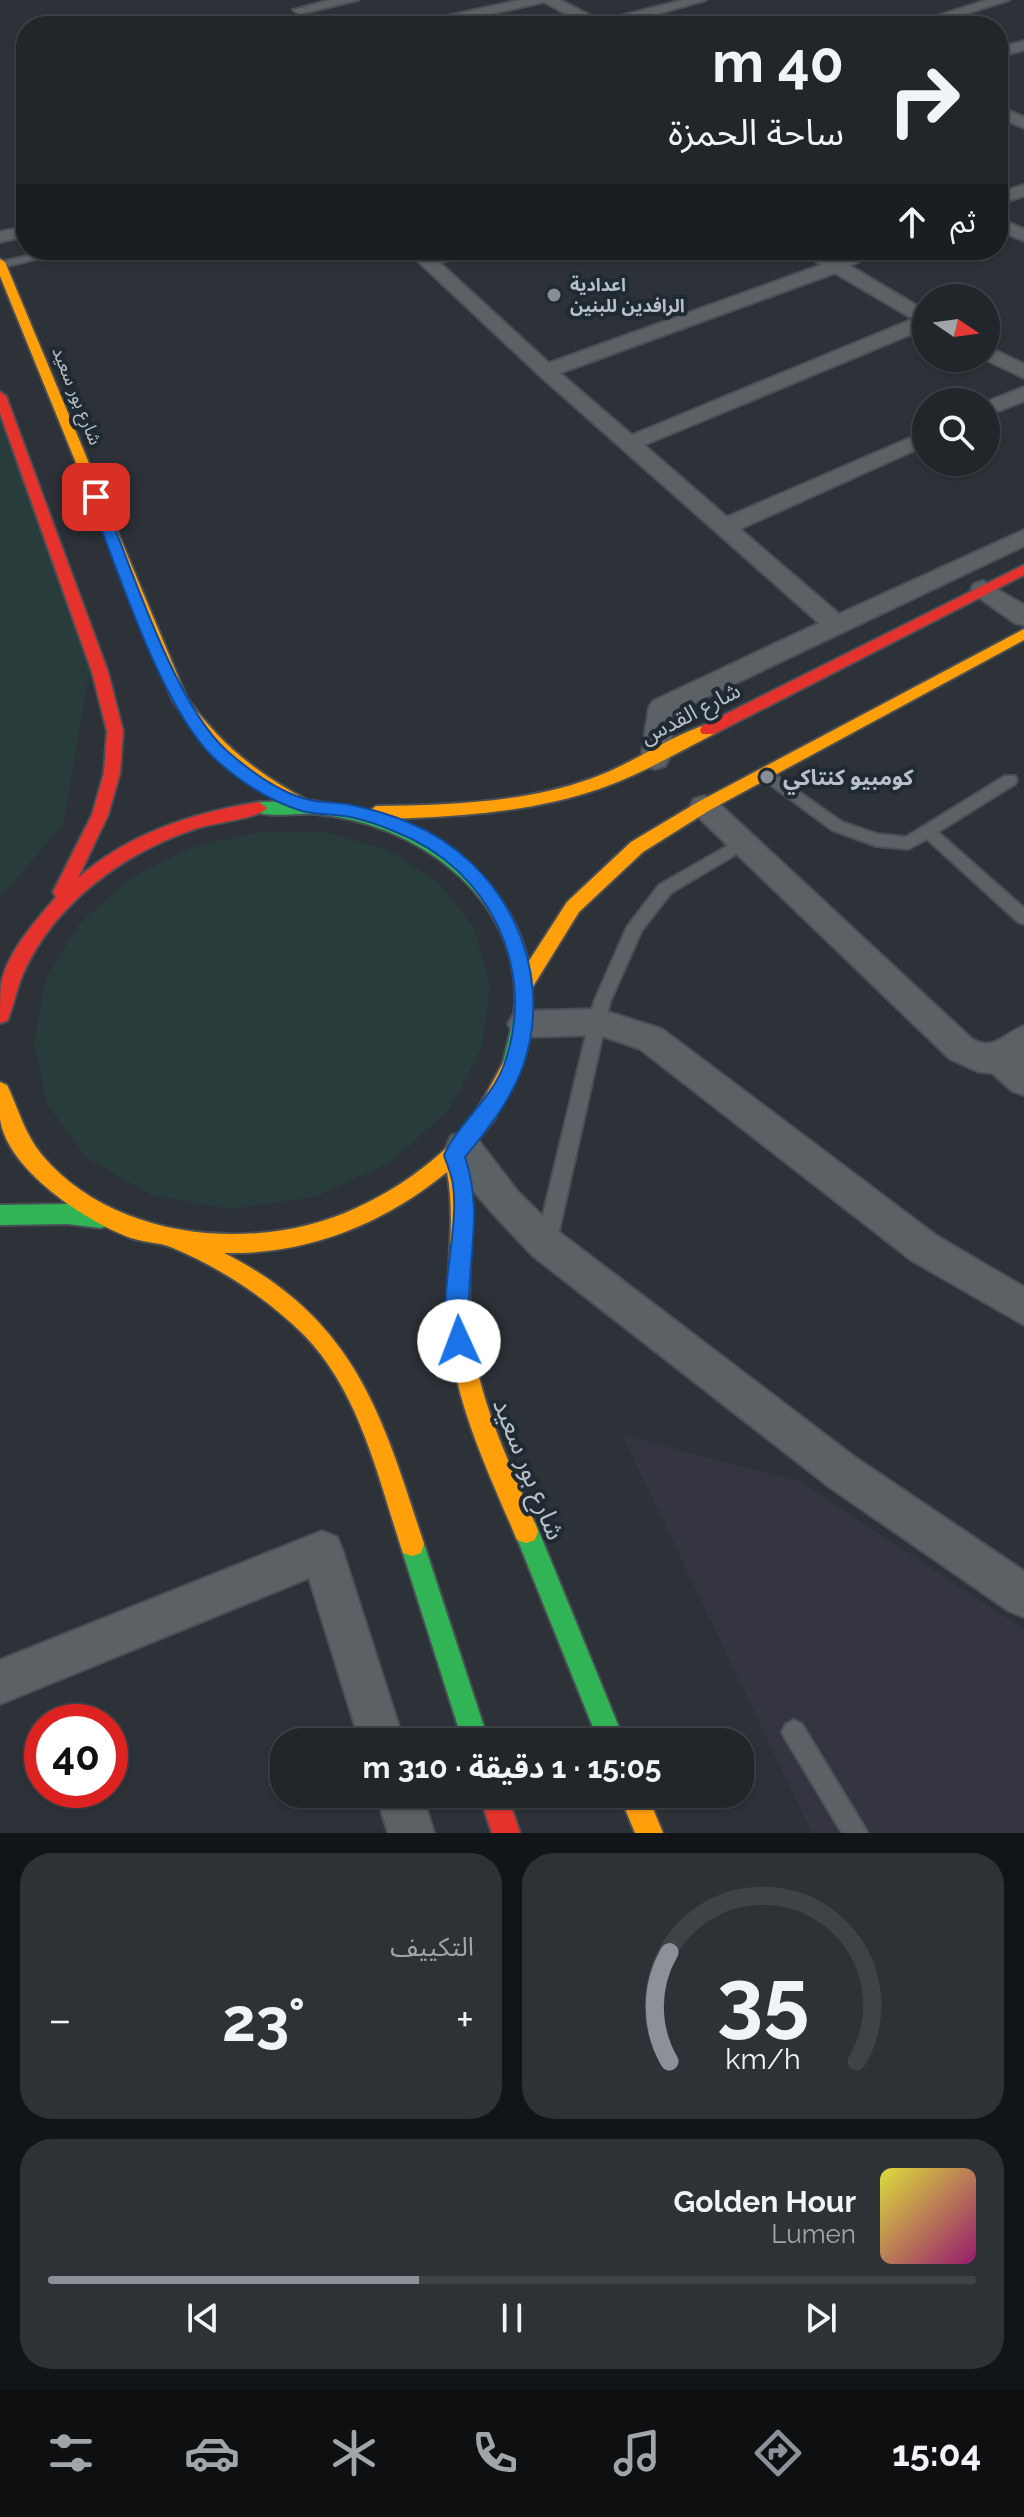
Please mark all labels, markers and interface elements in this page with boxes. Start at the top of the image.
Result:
text: 40 m [712,29,844,95]
icon: right [872,48,976,152]
text: ساحة الحمزة [668,111,844,153]
icon: ahead [890,200,934,244]
text: ثم [950,204,976,239]
place label: اعدادية الرافدين للبنين [570,274,685,317]
north arrow [912,284,1000,372]
map controls [912,284,1000,476]
marker: اعدادية الرافدين للبنين [545,286,563,304]
street label: شارع بور سعيد [45,344,107,449]
button: search [912,388,1000,476]
pin [62,463,130,531]
icon: arrive [74,475,118,519]
street label: شارع القدس [636,677,746,753]
place label: كومبيو كنتاكي [783,764,915,795]
marker: كومبيو كنتاكي [758,768,776,786]
position arrow [417,1299,501,1383]
street label: شارع بور سعيد [483,1394,571,1546]
speed limit sign: 40 [24,1704,128,1808]
text: 15:05 · 1 دقيقة · 310 m [363,1750,661,1785]
text: التكييف [390,1932,474,1962]
text: 35 [717,1950,809,2047]
text: 23° [222,1985,305,2055]
text: − [48,1994,72,2045]
text: + [456,1994,474,2045]
text: km/h [725,2042,801,2076]
text: Golden Hour [674,2184,856,2219]
text: Lumen [771,2219,856,2249]
icon: previous [181,2296,225,2340]
icon: pause [490,2296,534,2340]
icon: next [799,2296,843,2340]
icon: filters [43,2425,99,2481]
icon: car [184,2425,240,2481]
icon: climate [326,2425,382,2481]
icon: phone [467,2425,523,2481]
icon: music [609,2425,665,2481]
icon: directions [750,2425,806,2481]
text: 15:04 [892,2432,981,2474]

